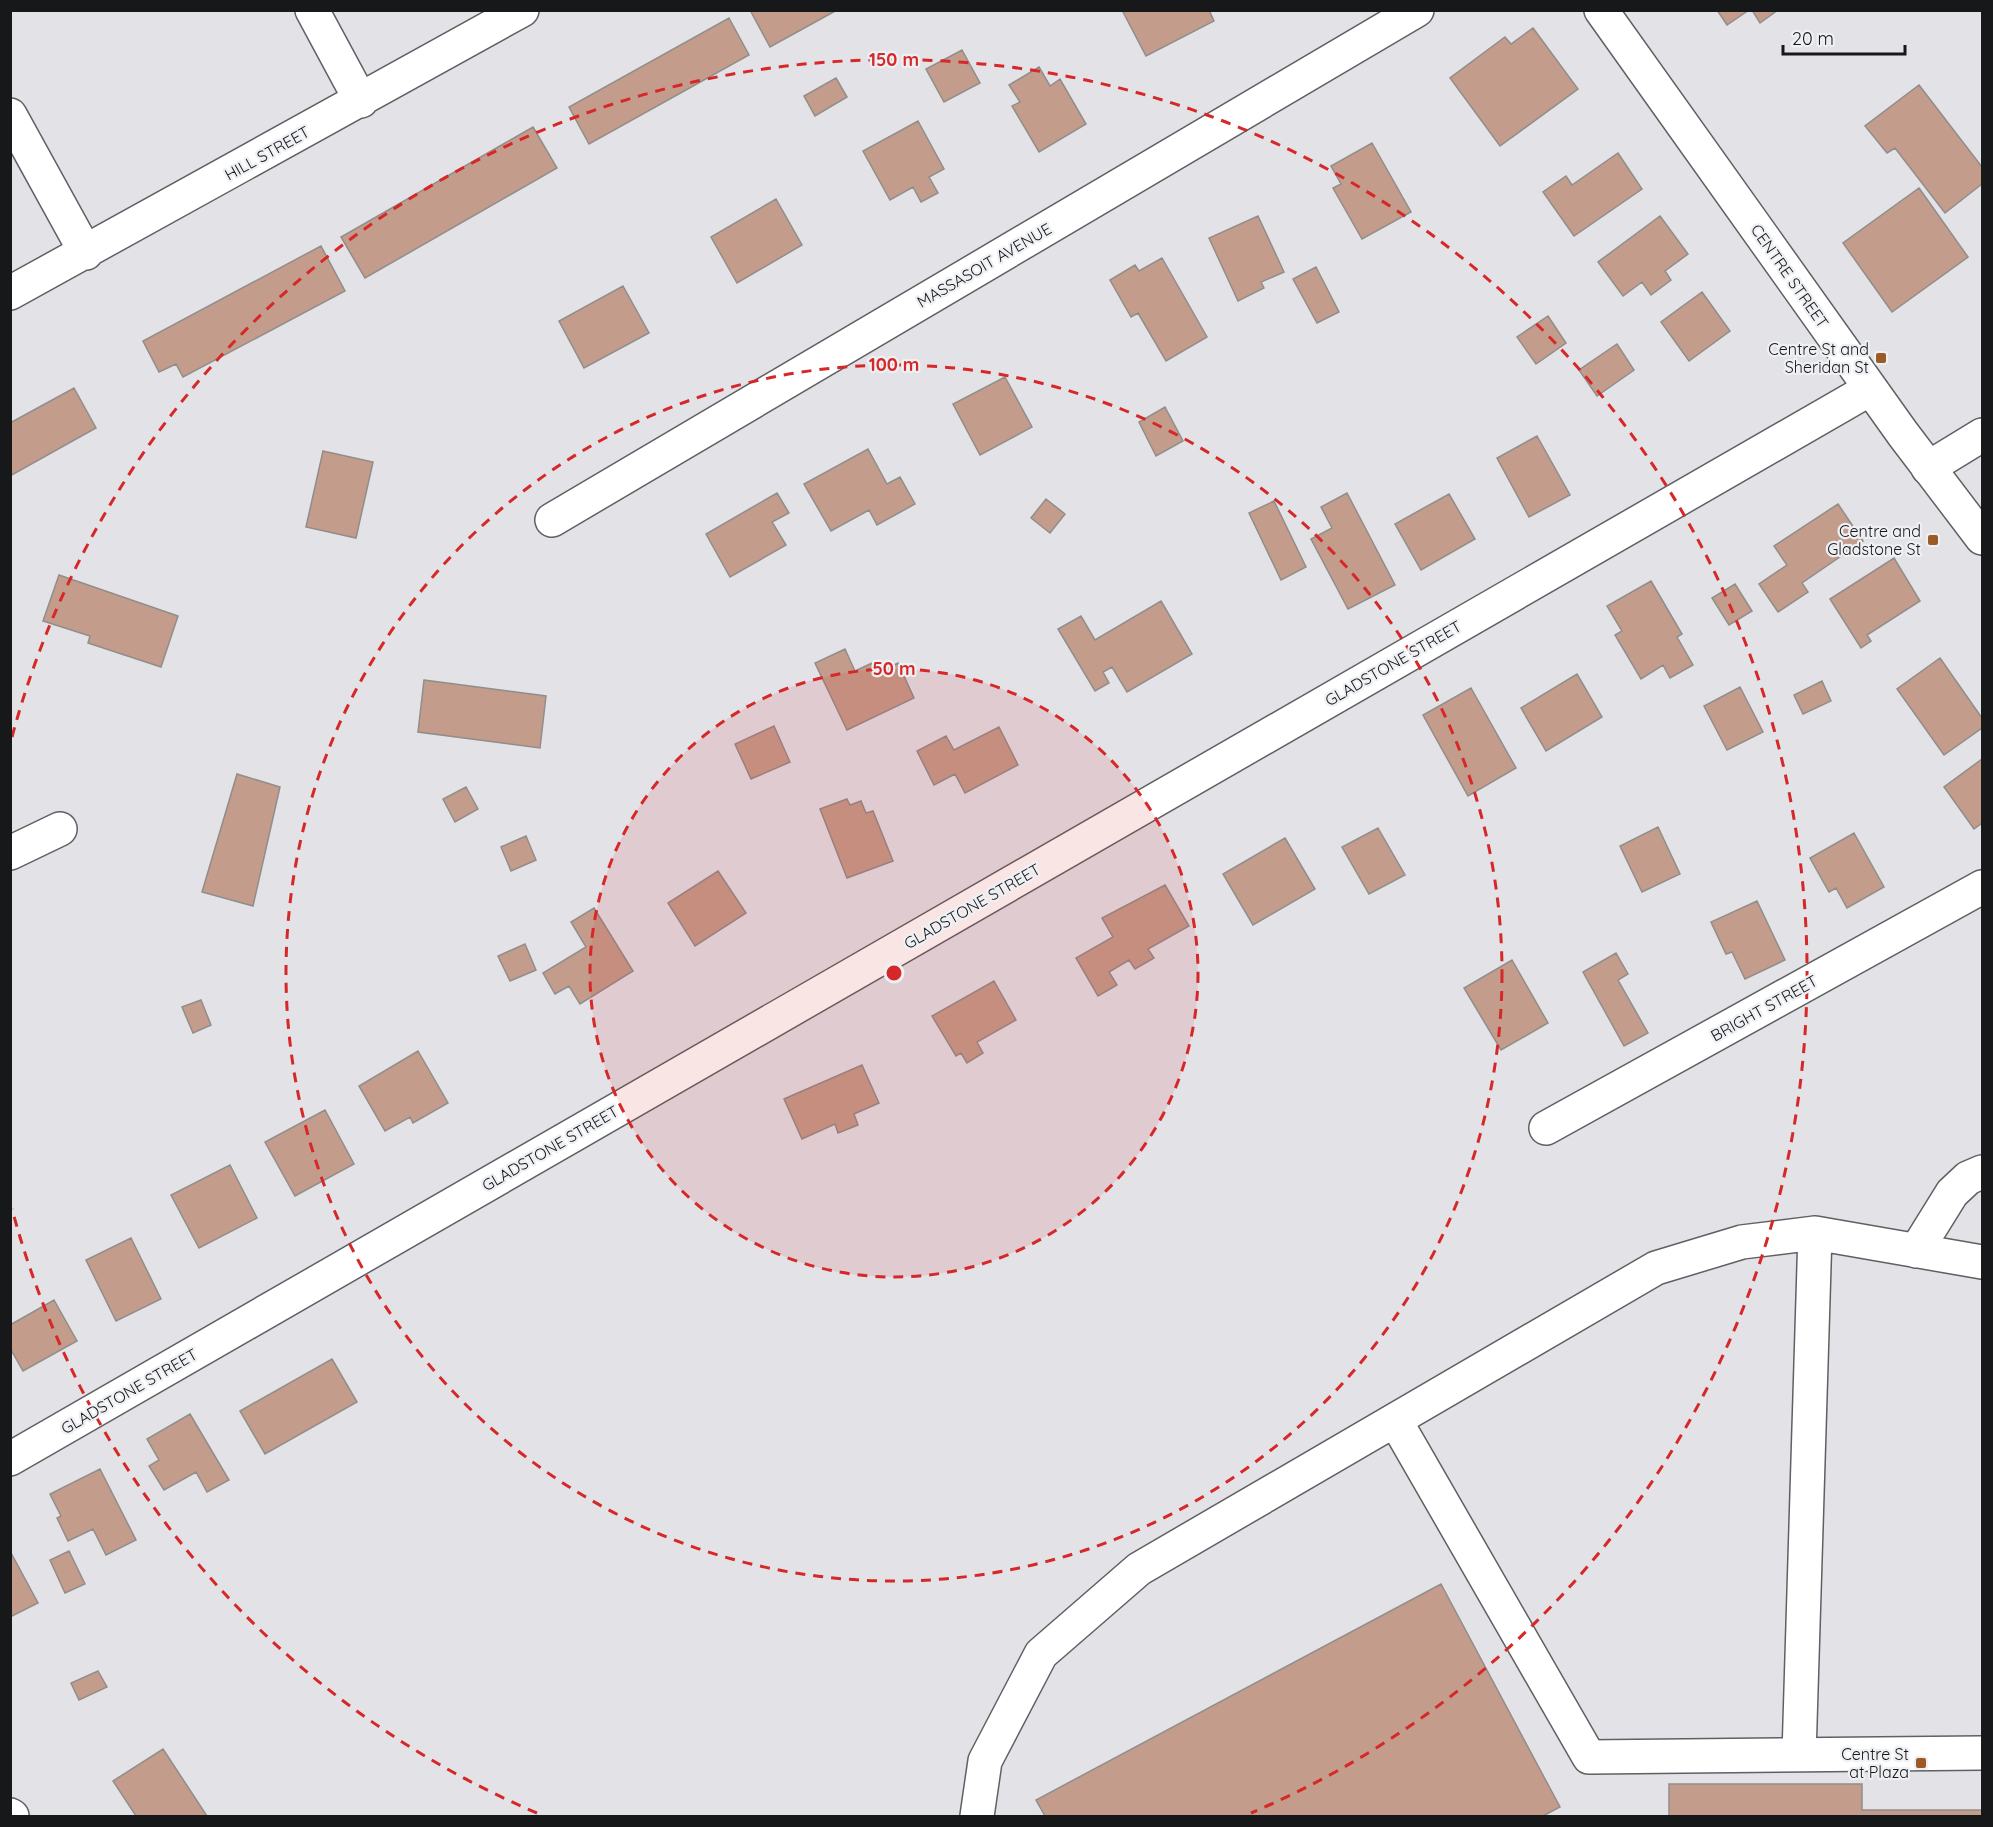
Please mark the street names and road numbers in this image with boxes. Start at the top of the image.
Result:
street label: HILL STREET [221,121,313,185]
street label: MASSASOIT AVENUE [913,218,1055,312]
street label: CENTRE STREET [1747,220,1833,332]
street label: GLADSTONE STREET [1321,616,1465,710]
street label: GLADSTONE STREET [900,859,1044,953]
street label: BRIGHT STREET [1707,970,1821,1046]
street label: GLADSTONE STREET [478,1101,622,1195]
street label: GLADSTONE STREET [57,1344,201,1438]

